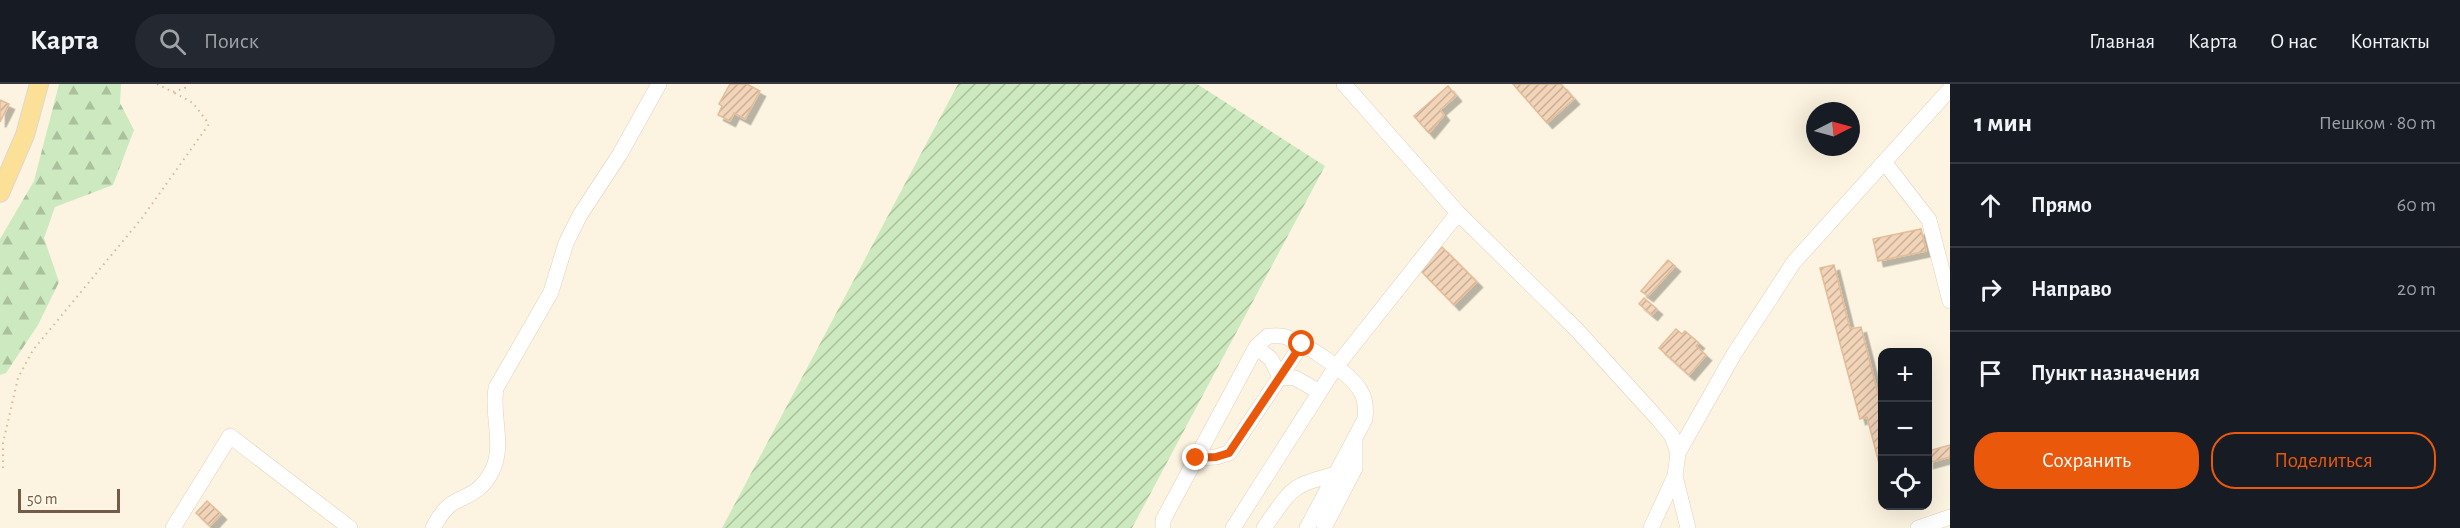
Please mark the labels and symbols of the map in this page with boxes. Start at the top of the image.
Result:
north arrow [1806,102,1860,156]
route start [1288,330,1314,356]
route end [1182,444,1208,470]
scale bar [18,486,120,514]

